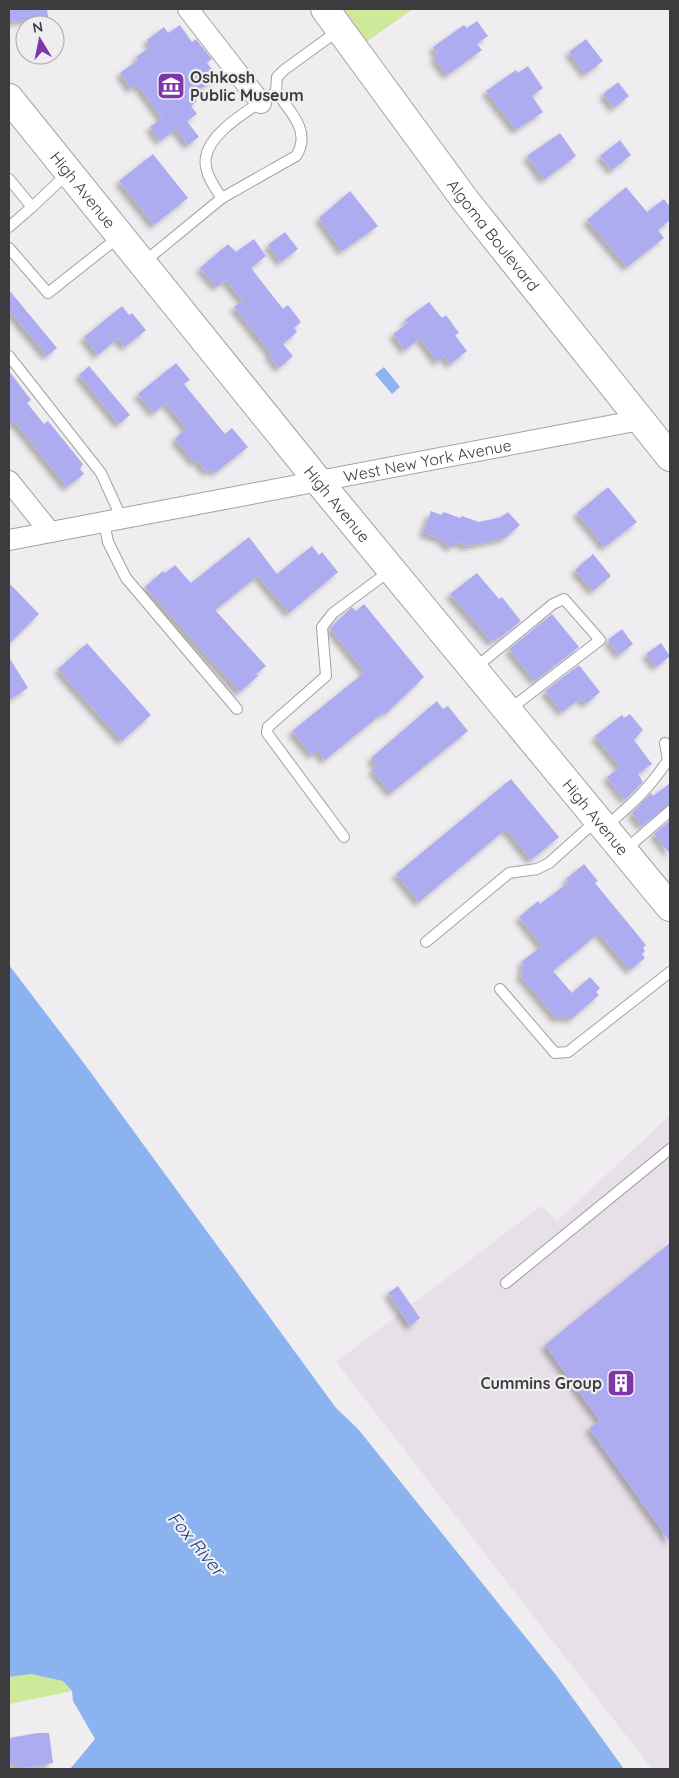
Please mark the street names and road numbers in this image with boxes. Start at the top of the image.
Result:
street label: High Avenue [46,147,120,232]
street label: Algoma Boulevard [443,175,544,295]
street label: West New York Avenue [342,435,513,486]
street label: High Avenue [300,462,375,546]
street label: High Avenue [558,775,633,859]

